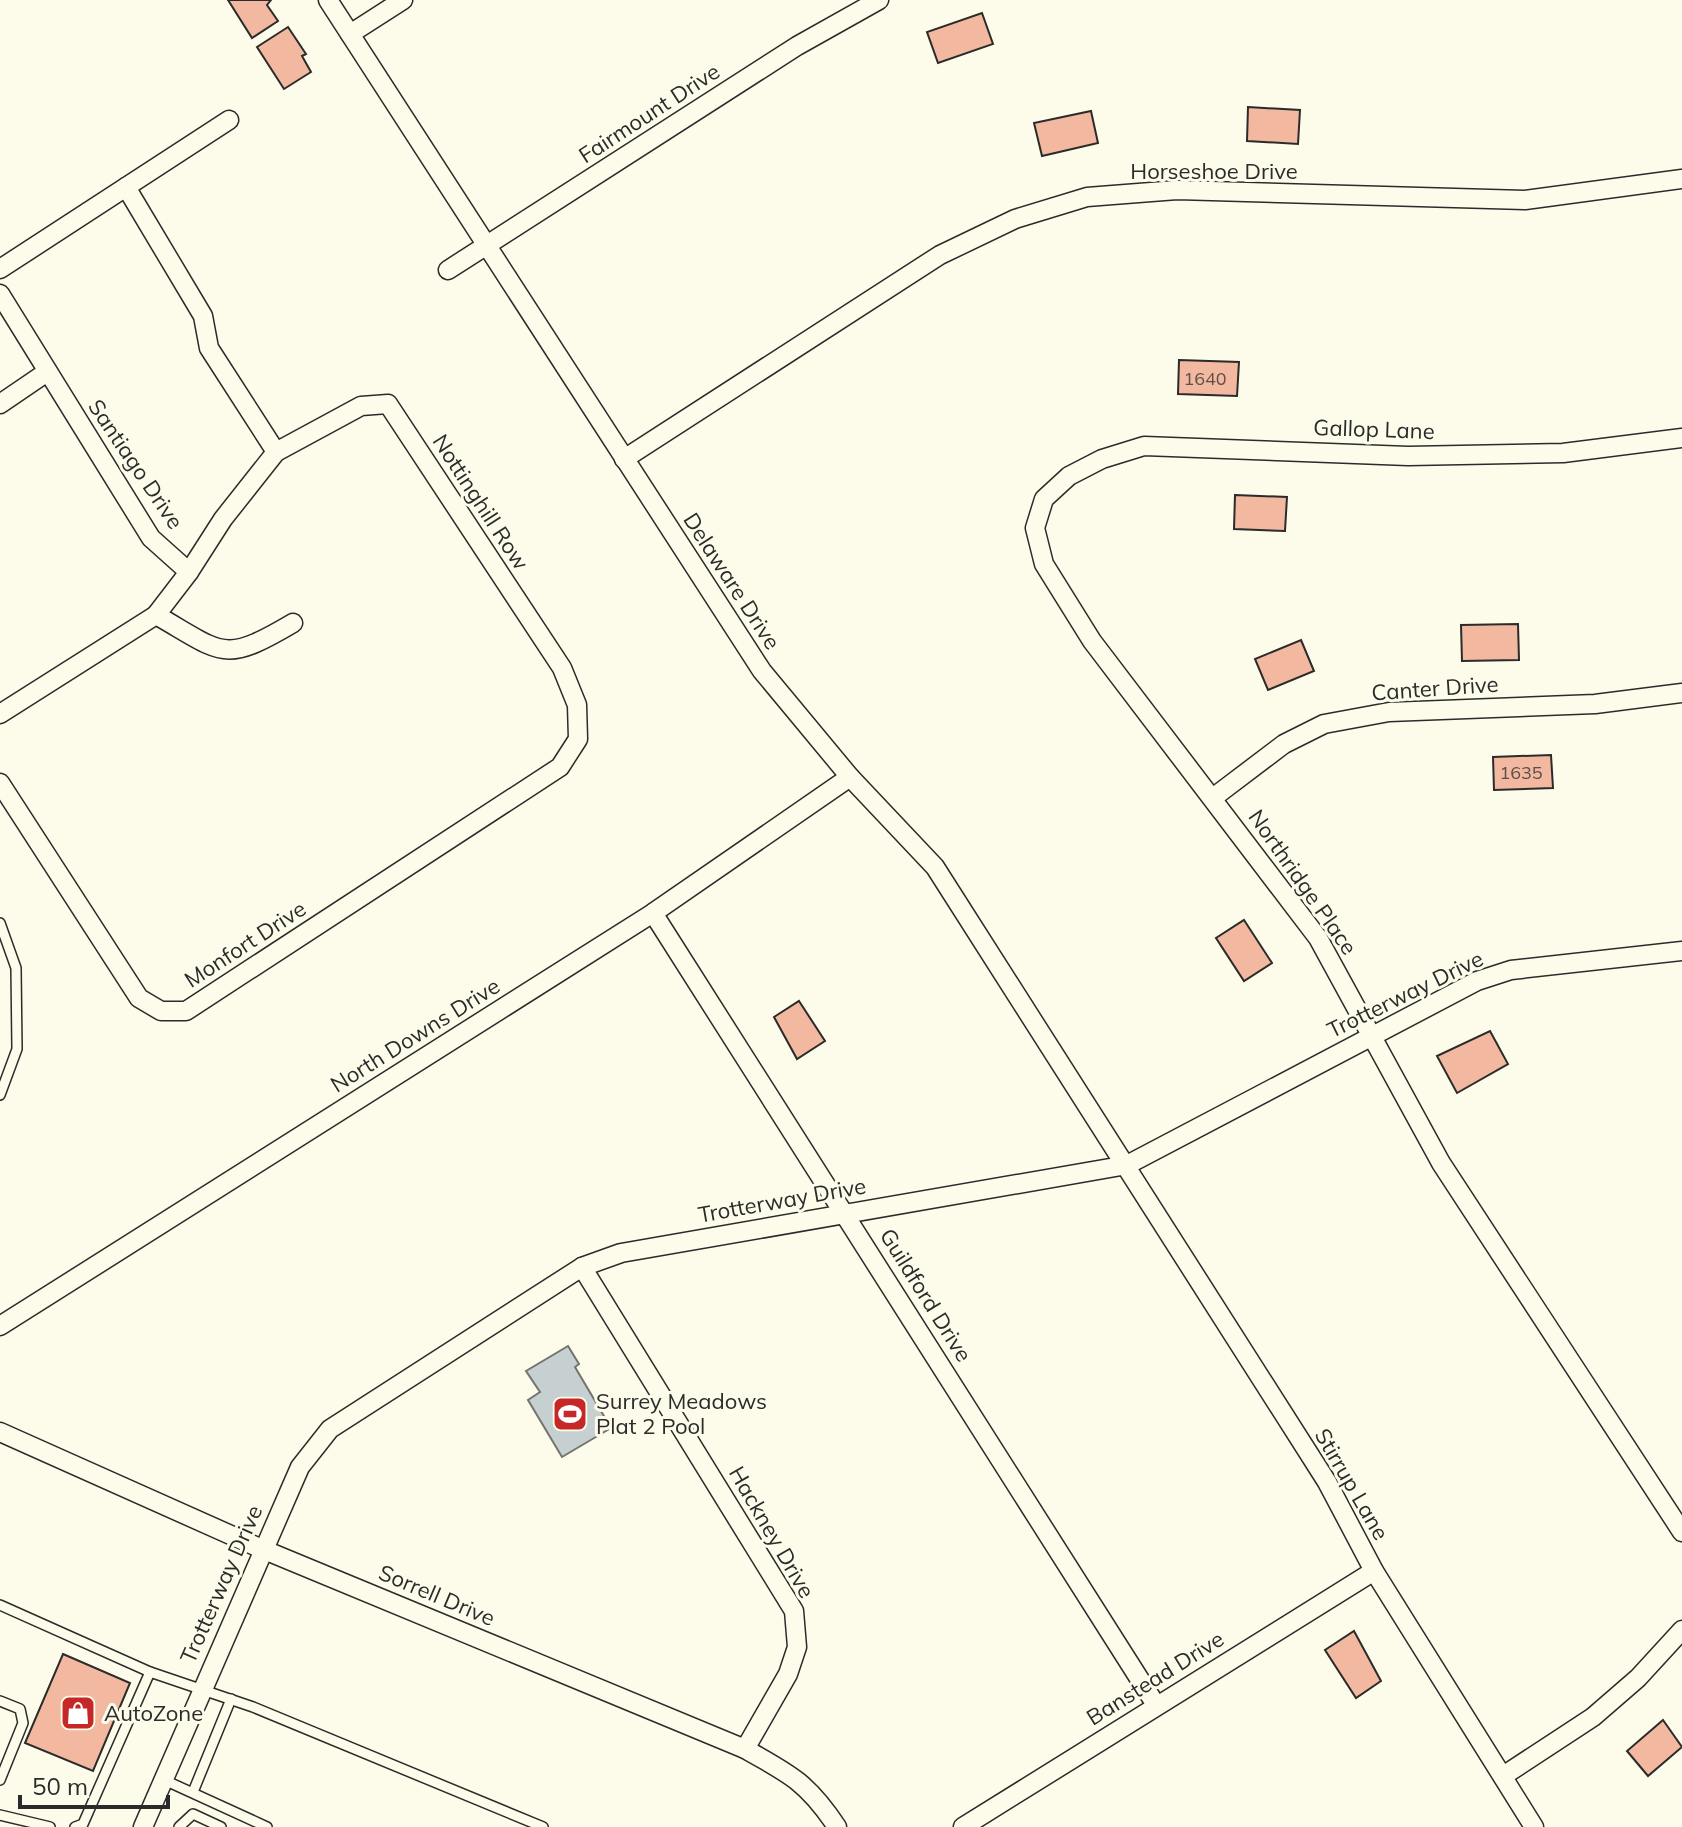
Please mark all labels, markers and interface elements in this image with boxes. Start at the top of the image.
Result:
street label: Fairmount Drive [573,57,725,169]
street label: Horseshoe Drive [1130,157,1298,185]
house number: 1640 [1183,367,1227,390]
street label: Santiago Drive [82,394,190,534]
street label: Gallop Lane [1313,413,1435,445]
street label: Nottinghill Row [427,429,535,575]
street label: Delaware Drive [677,507,787,655]
street label: Canter Drive [1371,670,1499,706]
house number: 1635 [1499,761,1543,784]
street label: Northridge Place [1243,804,1363,960]
street label: Monfort Drive [179,894,311,994]
street label: Trotterway Drive [1322,944,1488,1044]
street label: North Downs Drive [325,972,505,1098]
street label: Trotterway Drive [696,1171,868,1229]
street label: Guildford Drive [874,1223,978,1367]
place label: Surrey Meadows Plat 2 Pool [596,1387,767,1440]
sports icon: Surrey Meadows Plat 2 Pool [551,1395,589,1433]
street label: Stirrup Lane [1309,1423,1395,1545]
street label: Hackney Drive [723,1461,821,1603]
street label: Trotterway Drive [174,1501,268,1667]
street label: Sorrell Drive [375,1558,499,1632]
street label: Banstead Drive [1081,1625,1229,1731]
shop icon: AutoZone [59,1694,97,1732]
place label: AutoZone [104,1699,203,1727]
scale bar [20,1759,168,1809]
text: 50 m [32,1771,88,1801]

